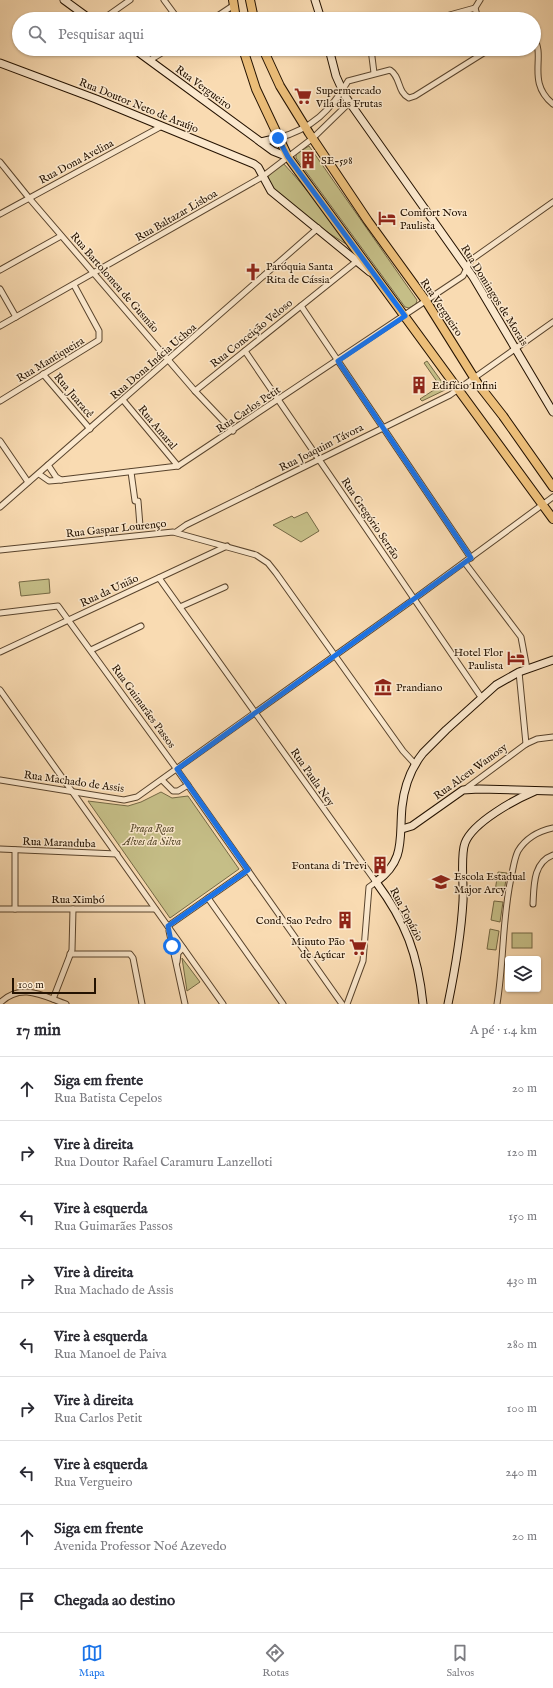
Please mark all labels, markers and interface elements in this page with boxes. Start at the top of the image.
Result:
search box [12,12,541,56]
icon: search [26,23,48,45]
text: Pesquisar aqui [58,25,144,44]
street label: Rua Vergueiro [172,63,234,113]
street label: Rua Doutor Neto de Araújo [77,75,201,136]
place label: Supermercado Vila das Frutas [315,84,382,111]
supermarket icon: Supermercado Vila das Frutas [293,86,313,106]
route end [269,129,287,147]
street label: Rua Dona Avelina [37,136,116,187]
building icon: SE-598 [298,150,318,170]
place label: SE-598 [321,154,352,168]
street label: Rua Baltazar Lisboa [133,187,220,245]
place label: Comfort Nova Paulista [400,206,467,233]
hotel icon: Comfort Nova Paulista [377,208,397,228]
street label: Rua Bartolomeu de Gusmão [67,230,162,336]
street label: Rua Domingos de Morais [457,242,531,349]
place label: Paróquia Santa Rita de Cássia [266,260,333,287]
church icon: Paróquia Santa Rita de Cássia [243,262,263,282]
street label: Rua Vergueiro [417,276,466,339]
street label: Rua Conceição Veloso [208,296,296,371]
street label: Rua Dona Inácia Uchoa [108,320,200,403]
street label: Rua Mantiqueira [14,334,87,386]
street label: Rua Juaracê [50,370,96,421]
building icon: Edifício Infini [409,375,429,395]
place label: Edifício Infini [432,379,497,393]
street label: Rua Carlos Petit [214,383,284,437]
street label: Rua Amaral [135,403,180,453]
street label: Rua Joaquim Távora [277,421,366,475]
street label: Rua Gregório Serrão [338,475,403,562]
street label: Rua Gaspar Lourenço [65,517,167,541]
street label: Rua da União [78,571,141,611]
place label: Hotel Flor Paulista [454,646,503,673]
hotel icon: Hotel Flor Paulista [506,648,526,668]
street label: Rua Guimarães Passos [108,662,178,751]
museum icon: Prandiano [373,677,393,697]
place label: Prandiano [396,681,442,695]
street label: Rua Alceu Wamosy [431,740,511,803]
street label: Rua Paula Ney [287,746,338,810]
street label: Rua Machado de Assis [23,768,125,796]
park label: Praça Rosa Alves da Silva [122,822,181,849]
street label: Rua Maranduba [22,835,96,851]
building icon: Fontana di Trevi [370,855,390,875]
place label: Fontana di Trevi [292,859,367,873]
place label: Escola Estadual Major Arcy [454,870,526,897]
school or university icon: Escola Estadual Major Arcy [431,872,451,892]
street label: Rua Topázio [386,885,426,944]
street label: Rua Ximbó [51,893,105,907]
building icon: Cond. Sao Pedro [335,910,355,930]
place label: Cond. Sao Pedro [256,914,332,928]
place label: Minuto Pão de Açúcar [291,935,345,962]
route start [163,937,181,955]
supermarket icon: Minuto Pão de Açúcar [348,937,368,957]
map controls [505,956,541,992]
button: layers [505,956,541,992]
scale bar [12,976,96,995]
text: 100 m [18,978,44,992]
text: 17 min [16,1020,61,1041]
text: A pé · 1.4 km [470,1022,537,1039]
text: Siga em frente [54,1071,143,1090]
icon: ahead [16,1078,38,1100]
text: 20 m [512,1080,537,1097]
text: Rua Batista Cepelos [54,1090,162,1107]
text: Vire à direita [54,1135,133,1154]
icon: right [16,1142,38,1164]
text: 120 m [507,1144,537,1161]
text: Rua Doutor Rafael Caramuru Lanzelloti [54,1154,272,1171]
text: Vire à esquerda [54,1199,147,1218]
icon: left [16,1206,38,1228]
text: 150 m [508,1208,537,1225]
text: Rua Guimarães Passos [54,1218,173,1235]
text: Vire à direita [54,1263,133,1282]
icon: right [16,1270,38,1292]
text: 430 m [507,1272,537,1289]
text: Rua Machado de Assis [54,1282,173,1299]
text: Vire à esquerda [54,1327,147,1346]
icon: left [16,1334,38,1356]
text: 280 m [507,1336,537,1353]
text: Rua Manoel de Paiva [54,1346,167,1363]
text: Vire à direita [54,1391,133,1410]
icon: right [16,1398,38,1420]
text: 100 m [507,1400,537,1417]
text: Rua Carlos Petit [54,1410,142,1427]
text: Vire à esquerda [54,1455,147,1474]
icon: left [16,1462,38,1484]
text: 240 m [505,1464,537,1481]
text: Rua Vergueiro [54,1474,133,1491]
text: Siga em frente [54,1519,143,1538]
icon: ahead [16,1526,38,1548]
text: 20 m [512,1528,537,1545]
text: Avenida Professor Noé Azevedo [54,1538,227,1555]
icon: arrive [16,1590,38,1612]
text: Chegada ao destino [54,1591,175,1610]
tab: Mapa [79,1642,105,1680]
tab: Rotas [262,1642,289,1680]
tab: Salvos [446,1642,474,1680]

